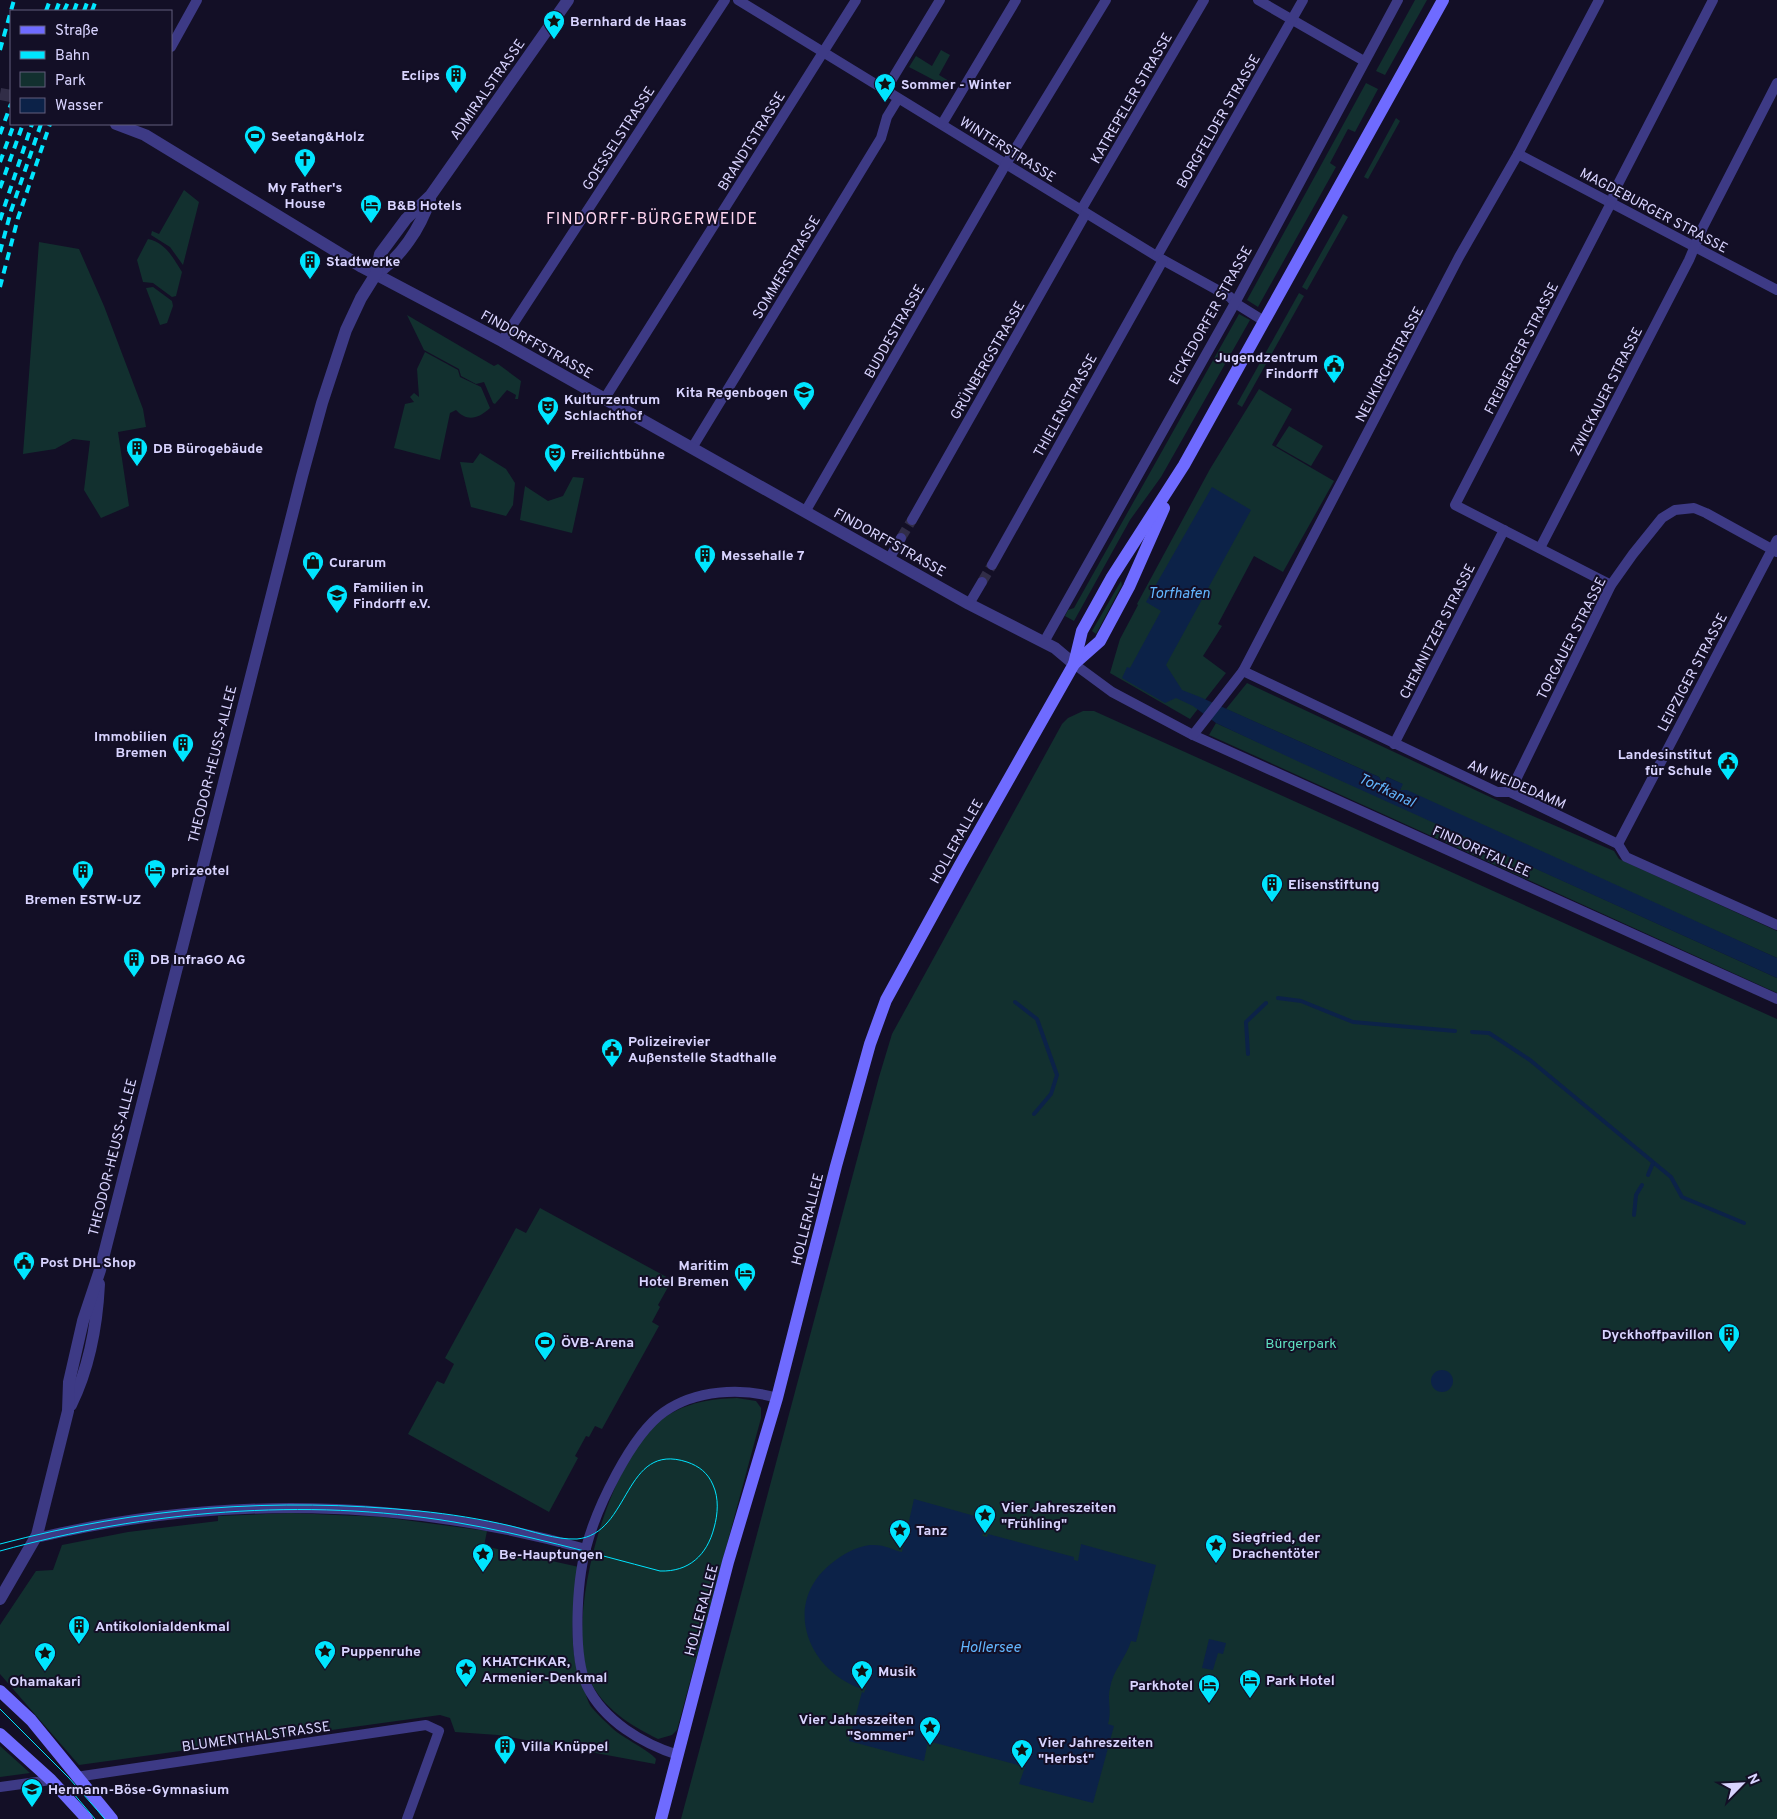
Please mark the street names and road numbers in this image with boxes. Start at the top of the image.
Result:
street label: KATREPELER STRASSE [1088,30,1177,167]
street label: ADMIRALSTRASSE [447,36,529,144]
street label: BORGFELDER STRASSE [1174,52,1265,192]
street label: GOESSELSTRASSE [579,84,659,194]
street label: BRANDTSTRASSE [715,89,790,194]
street label: WINTERSTRASSE [956,114,1059,187]
street label: MAGDEBURGER STRASSE [1576,165,1730,258]
street label: SOMMERSTRASSE [750,213,825,323]
street label: EICKEDORFER STRASSE [1166,243,1257,388]
street label: FREIBERGER STRASSE [1482,280,1563,418]
street label: BUDDESTRASSE [862,282,929,382]
street label: GRÜNBERGSTRASSE [947,298,1029,423]
street label: NEUKIRCHSTRASSE [1353,304,1428,425]
street label: FINDORFFSTRASSE [477,307,595,383]
street label: ZWICKAUER STRASSE [1568,325,1647,459]
street label: THIELENSTRASSE [1031,351,1102,460]
street label: FINDORFFSTRASSE [830,505,948,581]
street label: CHEMNITZER STRASSE [1397,561,1480,702]
street label: TORGAUER STRASSE [1534,575,1611,703]
street label: LEIPZIGER STRASSE [1655,611,1732,735]
street label: THEODOR-HEUSS-ALLEE [186,684,241,845]
street label: AM WEIDEDAMM [1464,757,1568,814]
street label: HOLLERALLEE [927,796,988,887]
street label: FINDORFFALLEE [1429,823,1533,882]
street label: THEODOR-HEUSS-ALLEE [86,1077,141,1238]
street label: HOLLERALLEE [789,1172,828,1267]
street label: HOLLERALLEE [682,1563,723,1658]
street label: BLUMENTHALSTRASSE [181,1719,332,1756]

